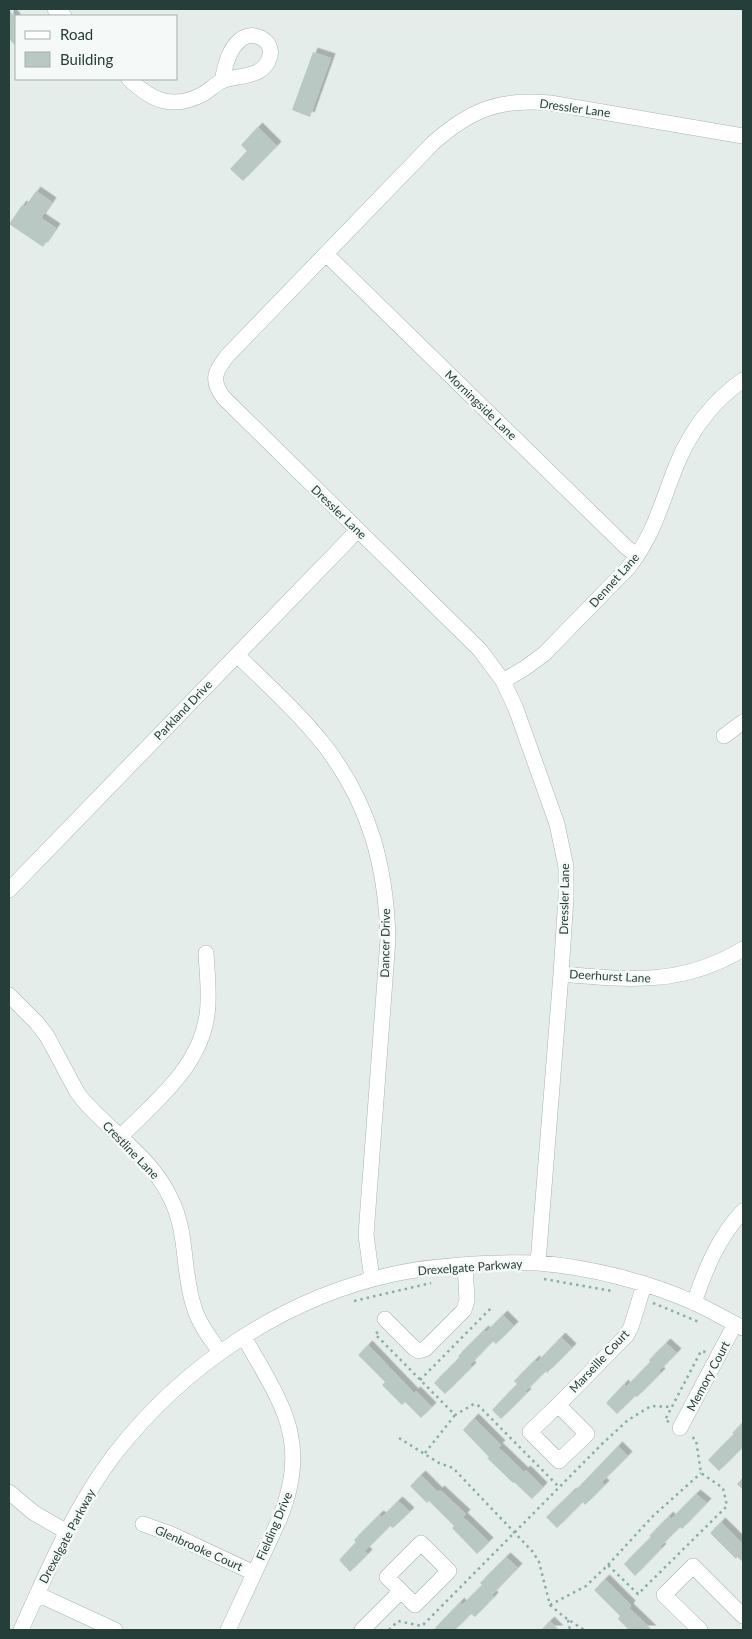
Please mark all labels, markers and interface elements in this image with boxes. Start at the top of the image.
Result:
legend [15,15,178,80]
text: Road [60,25,93,43]
text: Building [60,50,113,68]
street label: Dressler Lane [539,96,611,120]
street label: Morningside Lane [442,367,520,443]
street label: Dressler Lane [308,482,370,542]
street label: Dennet Lane [586,550,642,610]
street label: Parkland Drive [151,677,215,743]
street label: Dressler Lane [556,863,572,935]
street label: Dancer Drive [377,908,393,978]
street label: Deerhurst Lane [569,966,651,986]
street label: Crestline Lane [100,1118,162,1182]
street label: Drexelgate Parkway [417,1256,524,1278]
street label: Marseille Court [566,1326,633,1396]
street label: Memory Court [683,1338,733,1414]
street label: Drexelgate Parkway [36,1485,99,1586]
street label: Fielding Drive [253,1489,295,1563]
street label: Glenbrooke Court [153,1522,246,1574]

